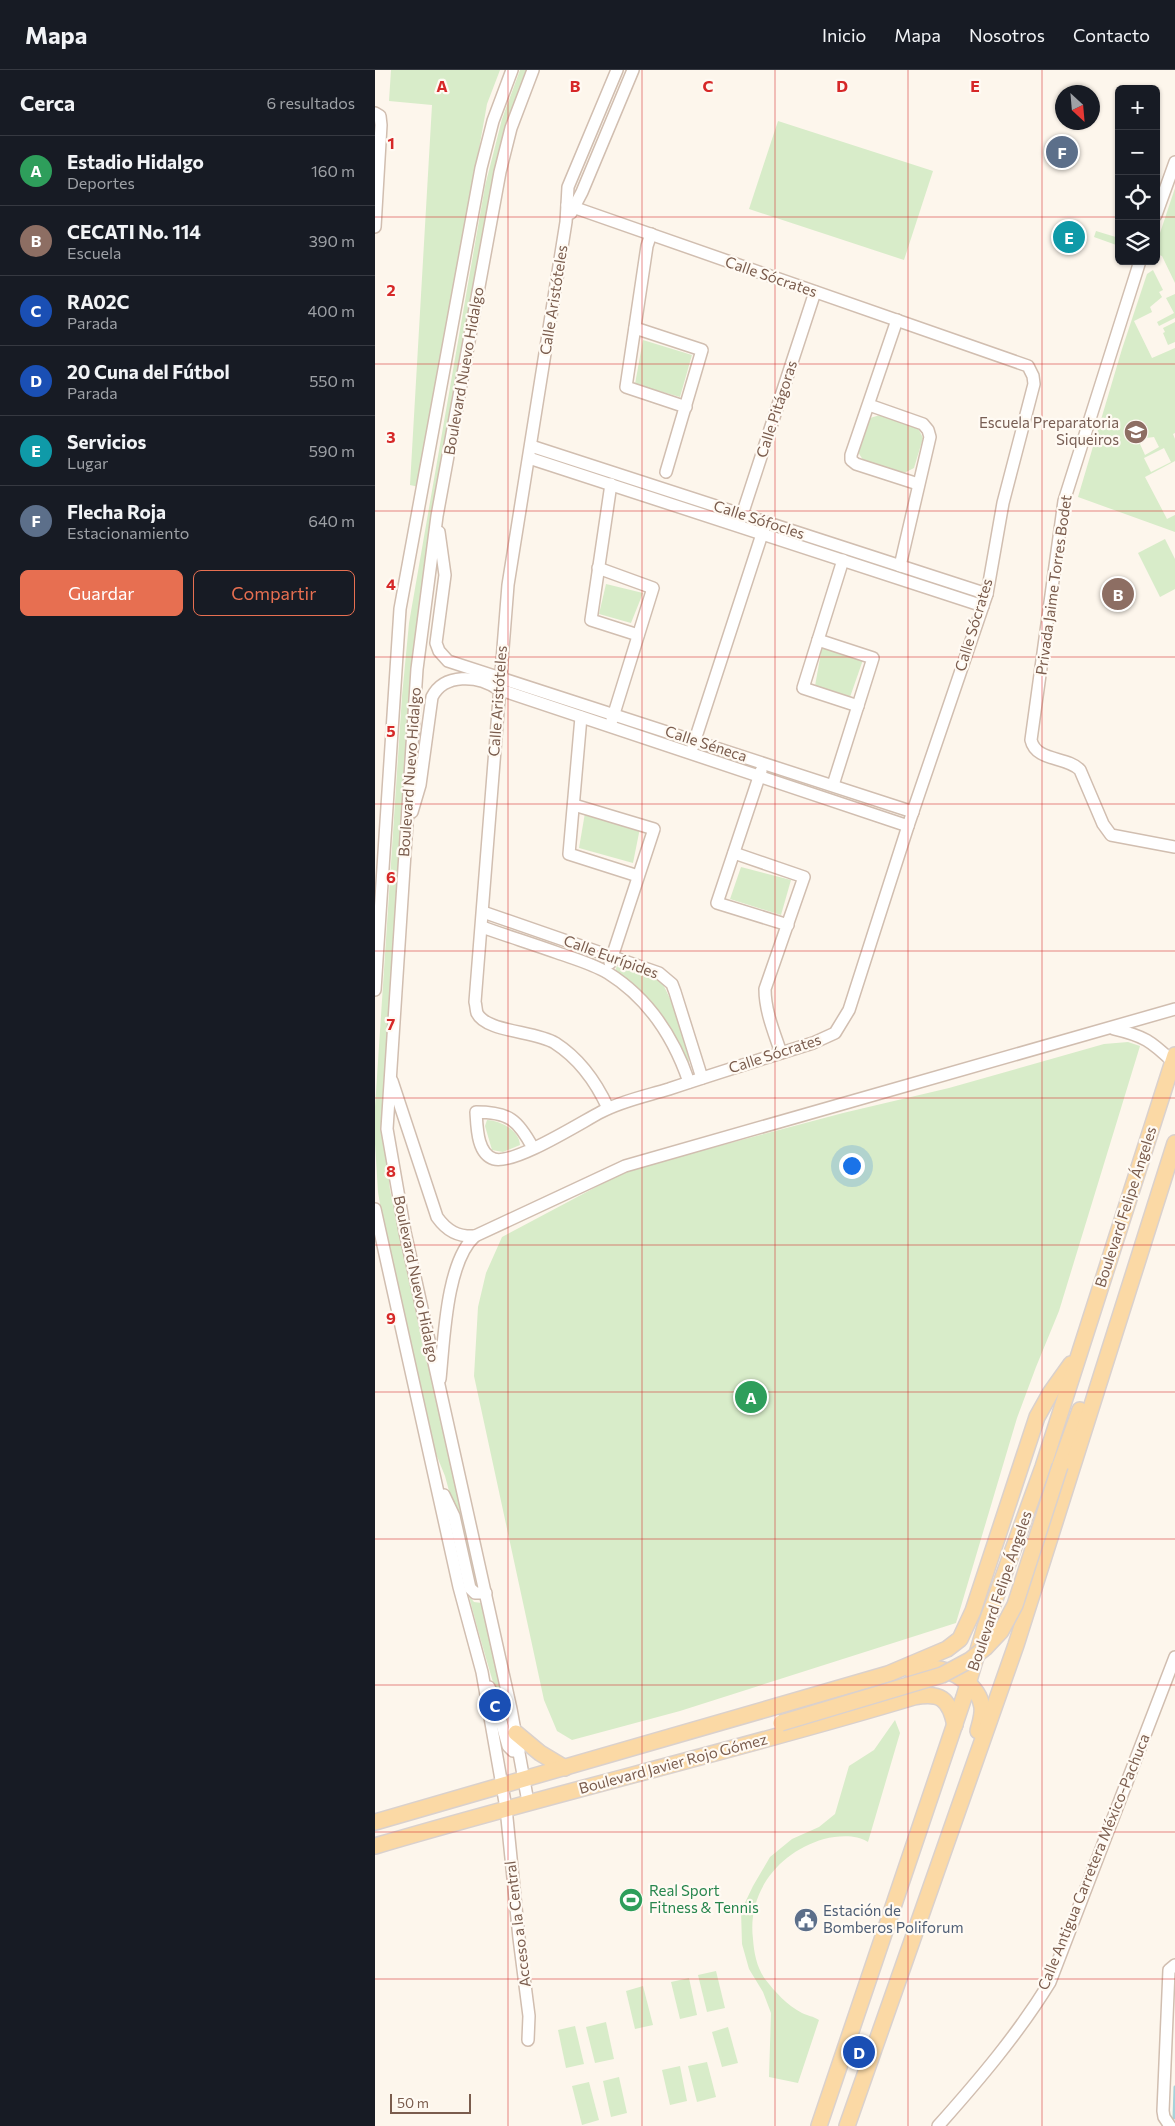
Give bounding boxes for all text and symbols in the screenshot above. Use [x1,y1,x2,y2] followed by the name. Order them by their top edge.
[25,20,87,49] text: Mapa
[822,24,866,46] text: Inicio
[894,24,941,46] text: Mapa
[969,24,1045,46] text: Nosotros
[1073,24,1150,46] text: Contacto
[436,76,448,95] text: A
[570,76,581,95] text: B
[703,76,714,95] text: C
[836,76,848,95] text: D
[970,76,980,95] text: E
[1055,85,1100,130] north arrow
[1115,85,1160,265] map controls
[1115,85,1160,130] button: +
[20,90,75,115] text: Cerca
[267,93,355,112] text: 6 resultados
[1115,130,1160,175] button: −
[387,133,395,152] text: 1
[1046,133,1078,171] pin: F
[67,150,204,173] text: Estadio Hidalgo
[30,161,42,180] text: A
[311,161,355,180] text: 160 m
[67,173,135,192] text: Deportes
[1115,175,1160,220] button: locate
[1053,218,1085,256] pin: E
[67,220,201,243] text: CECATI No. 114
[1115,220,1160,265] button: layers
[31,231,41,250] text: B
[309,231,355,250] text: 390 m
[67,243,121,262] text: Escuela
[535,243,571,356] street label: Calle Aristóteles
[723,252,820,300] street label: Calle Sócrates
[386,280,396,299] text: 2
[439,285,487,456] street label: Boulevard Nuevo Hidalgo
[67,290,130,313] text: RA02C
[31,301,41,320] text: C
[307,301,355,320] text: 400 m
[67,313,118,332] text: Parada
[752,358,800,460] street label: Calle Pitágoras
[67,360,230,383] text: 20 Cuna del Fútbol
[30,371,42,390] text: D
[309,371,355,390] text: 550 m
[67,383,118,402] text: Parada
[979,413,1119,448] place label: Escuela Preparatoria Siqueiros
[1123,419,1149,445] school or university icon: Escuela Preparatoria Siqueiros
[386,427,396,446] text: 3
[67,430,146,453] text: Servicios
[31,441,41,460] text: E
[309,441,355,460] text: 590 m
[67,453,108,472] text: Lugar
[1031,494,1075,676] street label: Privada Jaime Torres Bodet
[712,496,807,542] street label: Calle Sófocles
[67,500,166,523] text: Flecha Roja
[31,511,41,530] text: F
[308,511,355,530] text: 640 m
[67,523,189,542] text: Estacionamiento
[20,570,183,616] button: Guardar
[193,570,355,616] button: Compartir
[386,574,396,593] text: 4
[1102,575,1134,613] pin: B
[950,576,996,673] street label: Calle Sócrates
[484,645,510,757] street label: Calle Aristóteles
[394,686,424,857] street label: Boulevard Nuevo Hidalgo
[386,721,396,740] text: 5
[663,721,750,765] street label: Calle Séneca
[386,867,396,886] text: 6
[561,931,661,982] street label: Calle Eurípides
[387,1014,396,1033] text: 7
[726,1030,823,1076] street label: Calle Sócrates
[1090,1123,1160,1289] street label: Boulevard Felipe Ángeles
[839,1153,865,1179] your location
[386,1161,396,1180] text: 8
[390,1194,443,1364] street label: Boulevard Nuevo Hidalgo
[386,1308,396,1327] text: 9
[735,1378,767,1416] pin: A
[962,1508,1035,1673] street label: Boulevard Felipe Ángeles
[479,1686,511,1724] pin: C
[577,1729,769,1797] street label: Boulevard Javier Rojo Gómez
[1033,1731,1153,1992] street label: Calle Antigua Carretera México-Pachuca
[500,1860,534,1988] street label: Acceso a la Central
[649,1881,759,1916] place label: Real Sport Fitness & Tennis
[618,1887,644,1913] sports icon: Real Sport Fitness & Tennis
[823,1901,964,1936] place label: Estación de Bomberos Poliforum
[793,1907,819,1933] public building icon: Estación de Bomberos Poliforum
[843,2033,875,2071] pin: D
[390,2091,471,2114] scale bar
[397,2094,429,2111] text: 50 m

